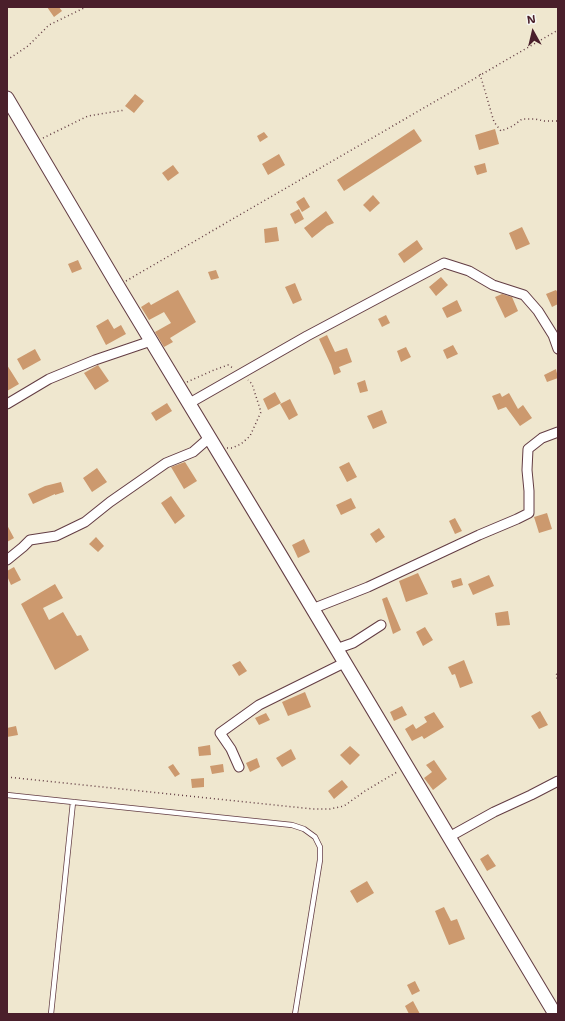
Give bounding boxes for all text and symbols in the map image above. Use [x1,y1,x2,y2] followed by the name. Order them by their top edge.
[513,12,553,52] north arrow
[526,12,537,28] text: N

